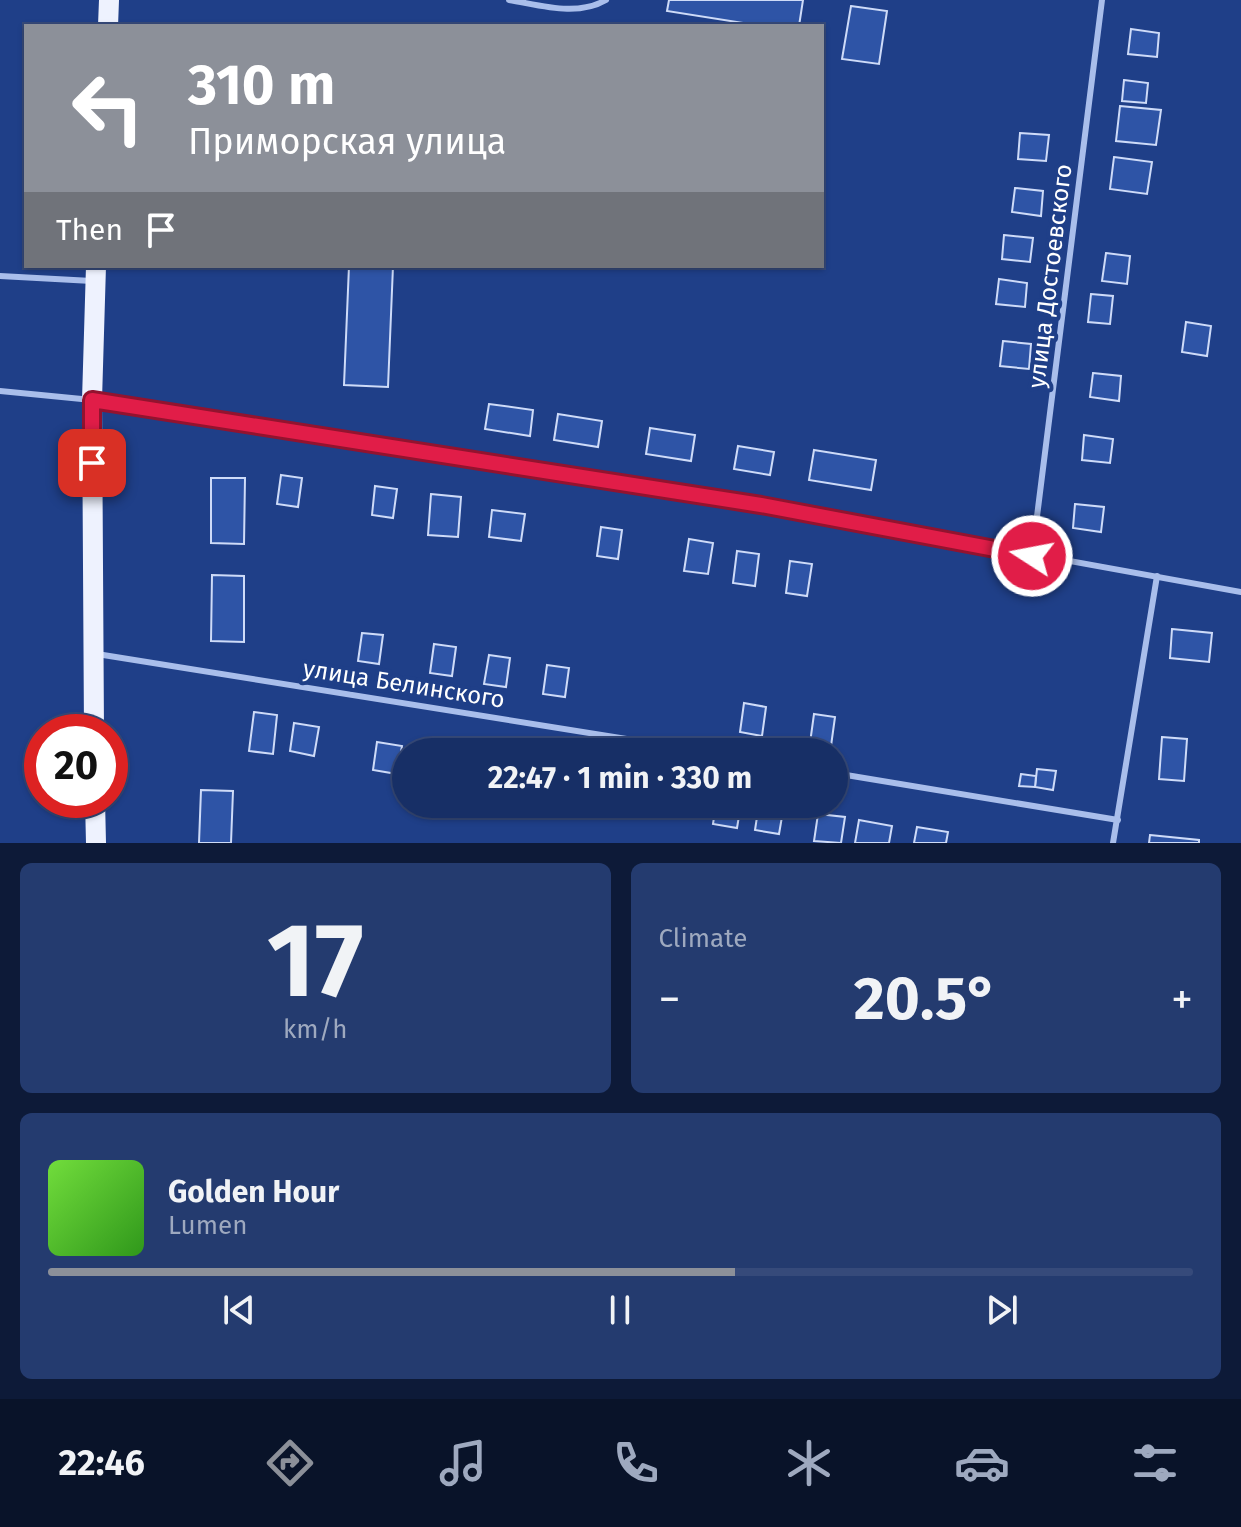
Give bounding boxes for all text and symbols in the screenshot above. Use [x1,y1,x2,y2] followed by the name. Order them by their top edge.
[188,52,335,119] text: 310 m
[56,56,160,160] icon: left
[188,120,506,164] text: Приморская улица
[1022,162,1078,390] street label: улица Достоевского
[139,208,183,252] icon: arrive
[56,212,123,248] text: Then
[58,429,126,497] pin
[70,441,114,485] icon: arrive
[990,514,1074,598] position arrow
[301,654,507,714] street label: улица Белинского
[24,714,128,818] speed limit sign: 20
[488,760,752,796] text: 22:47 · 1 min · 330 m
[267,899,364,1024] text: 17
[659,923,747,954] text: Climate
[854,963,998,1035] text: 20.5°
[659,973,681,1026] text: −
[1171,973,1193,1026] text: +
[283,1014,347,1045] text: km/h
[168,1174,339,1210] text: Golden Hour
[168,1210,247,1241] text: Lumen
[217,1288,261,1332] icon: previous
[598,1288,642,1332] icon: pause
[980,1288,1024,1332] icon: next
[262,1435,318,1491] icon: directions
[435,1435,491,1491] icon: music
[608,1435,664,1491] icon: phone
[781,1435,837,1491] icon: climate
[954,1435,1010,1491] icon: car
[1127,1435,1183,1491] icon: filters
[58,1441,145,1485] text: 22:46

